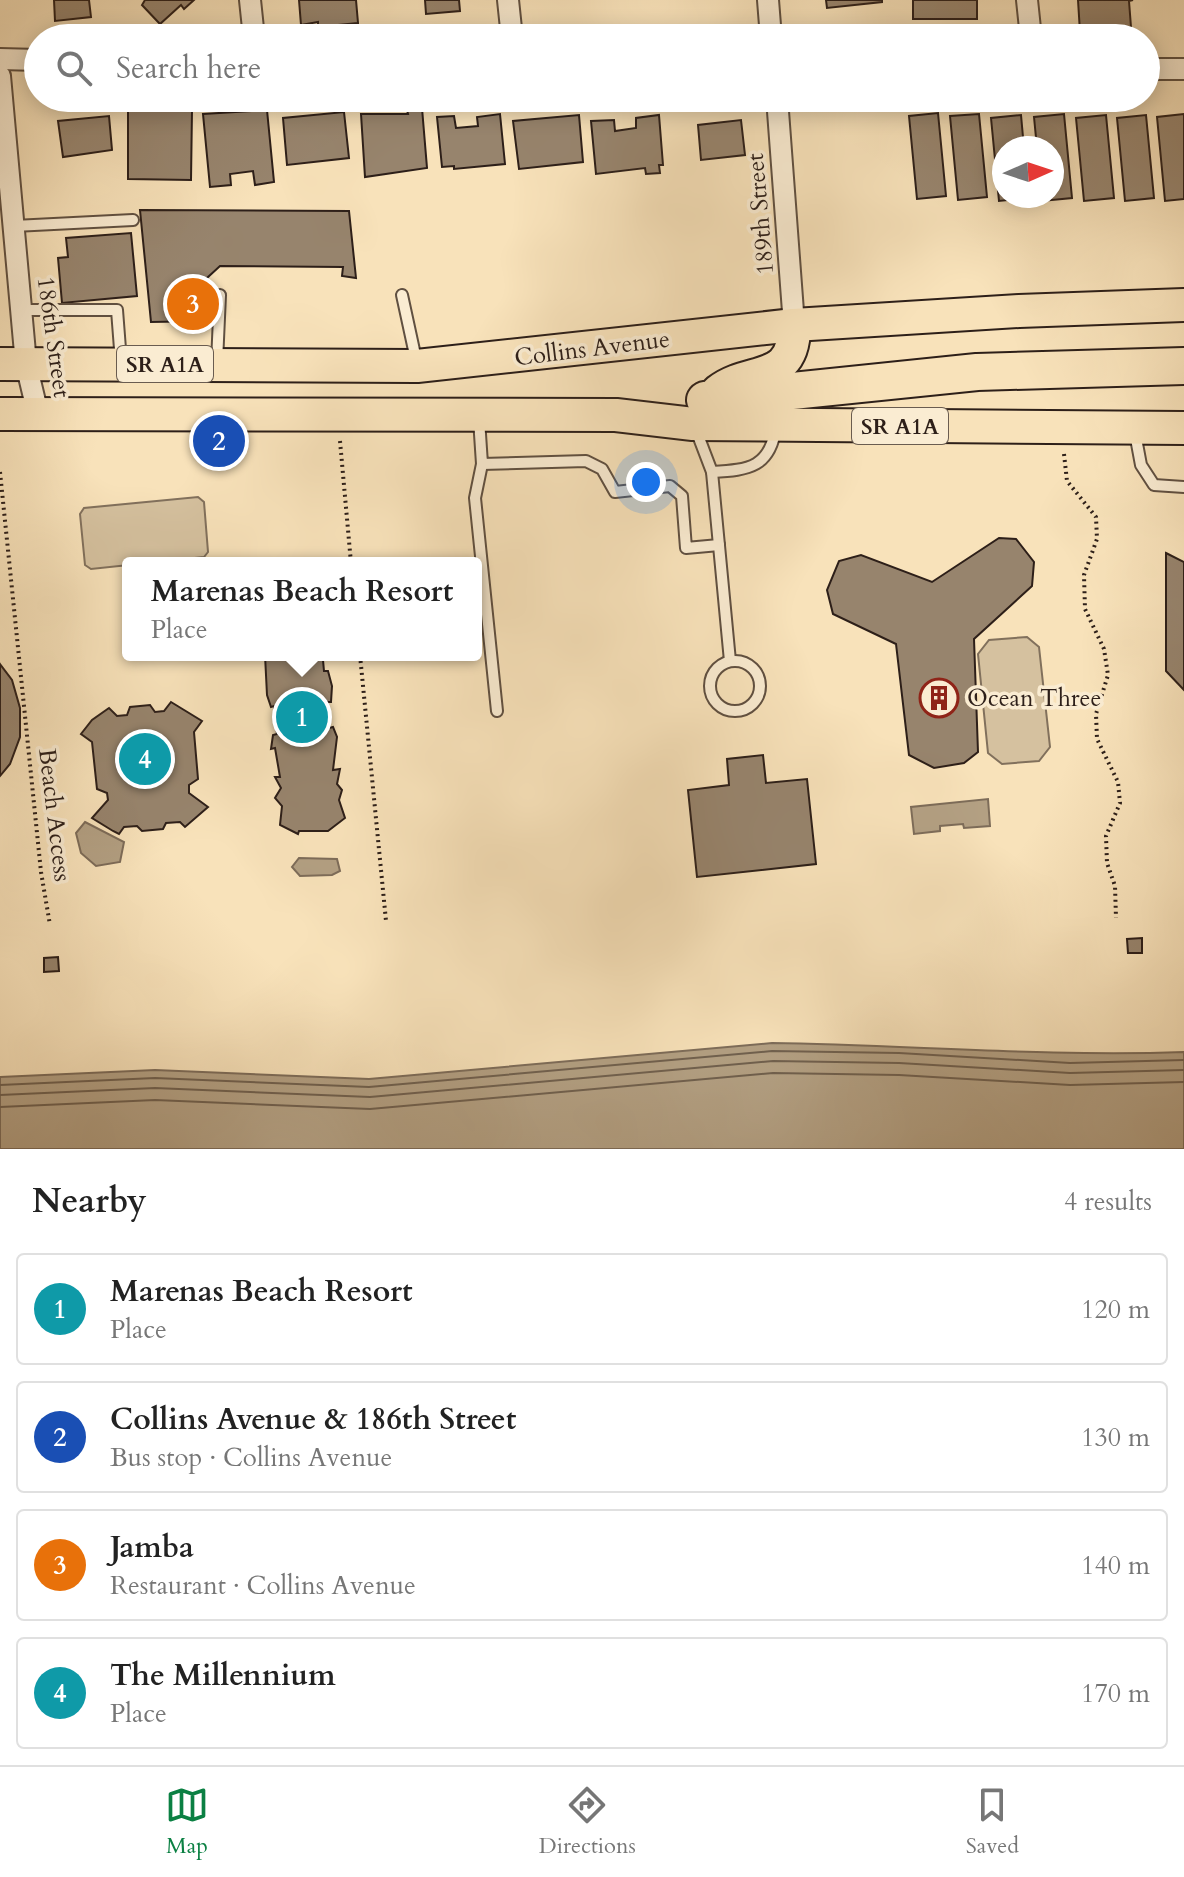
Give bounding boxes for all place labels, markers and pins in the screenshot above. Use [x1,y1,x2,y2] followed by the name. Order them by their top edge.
[167,274,219,334] pin: 3
[193,411,245,471] pin: 2
[918,677,960,719] building icon: Ocean Three
[967,682,1101,715] place label: Ocean Three
[276,687,328,747] pin: 1
[119,729,171,789] pin: 4

